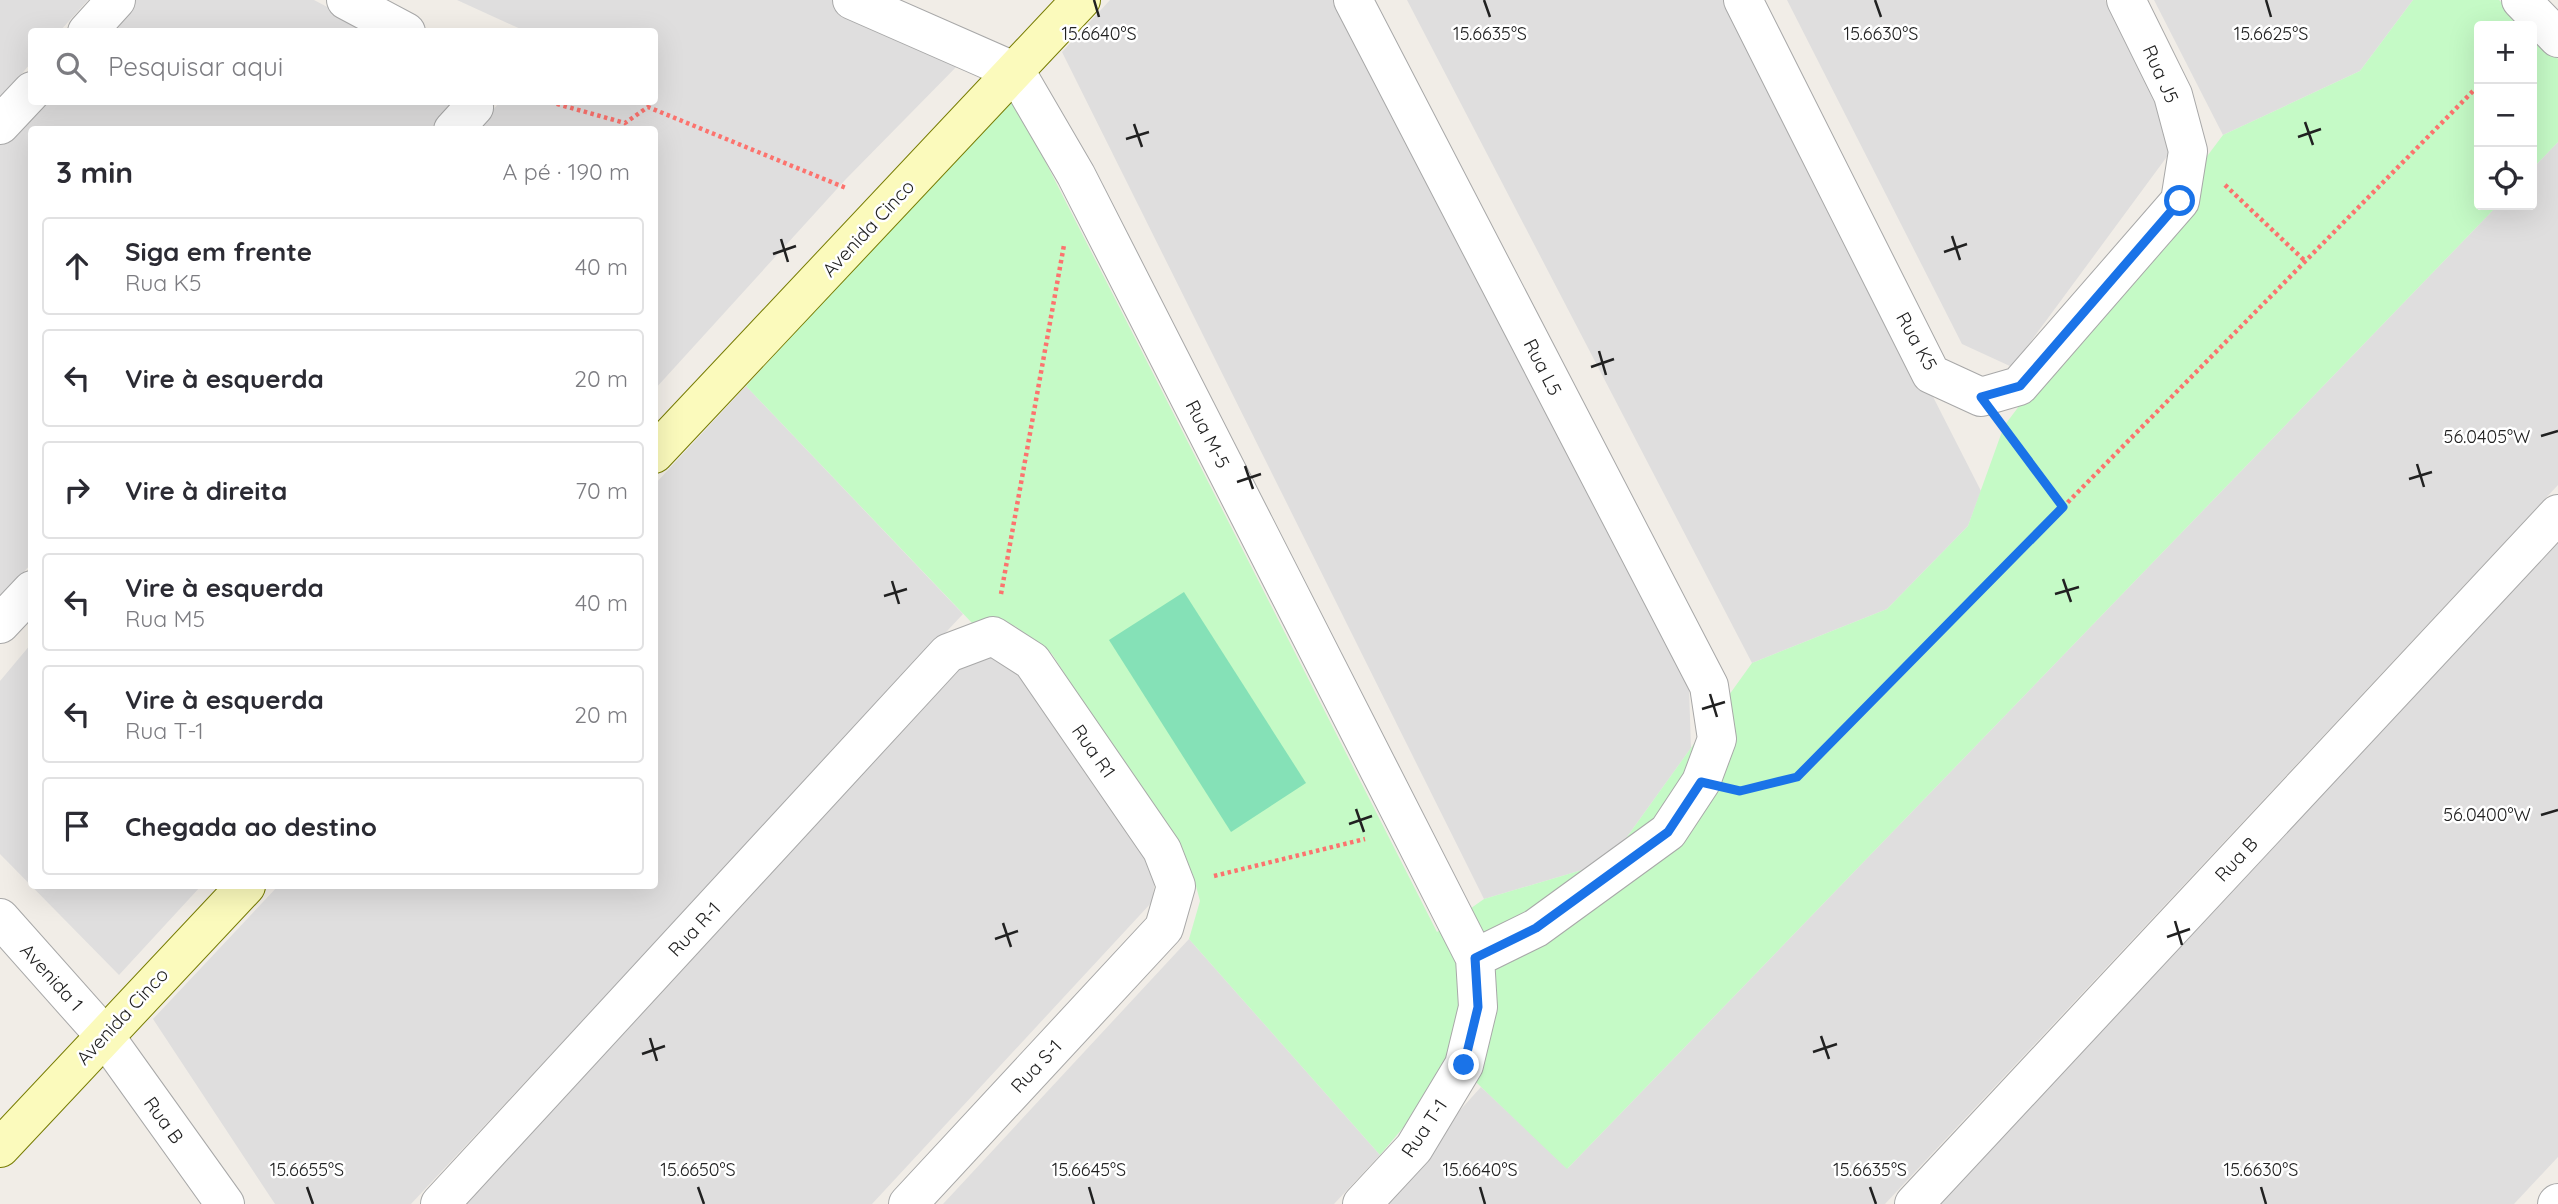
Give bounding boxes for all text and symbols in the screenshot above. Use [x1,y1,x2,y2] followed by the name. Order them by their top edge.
[2474,21,2537,210] map controls
[2474,21,2537,84] button: +
[1061,22,1137,45] text: 15.6640°S
[1453,22,1527,45] text: 15.6635°S
[1844,22,1918,45] text: 15.6630°S
[2234,22,2308,45] text: 15.6625°S
[28,28,658,105] search box
[2138,41,2184,107] street label: Rua J5
[52,48,90,86] icon: search
[108,50,283,83] text: Pesquisar aqui
[2474,84,2537,147] button: −
[2474,147,2537,210] button: locate
[56,153,133,191] text: 3 min
[503,157,630,186] text: A pé · 190 m
[817,174,919,282] street label: Avenida Cinco
[2164,185,2195,216] route start
[125,235,312,268] text: Siga em frente
[58,247,96,285] icon: ahead
[575,252,628,281] text: 40 m
[125,268,202,297] text: Rua K5
[1891,308,1943,374] street label: Rua K5
[1519,335,1567,399] street label: Rua L5
[58,359,96,397] icon: left
[125,362,324,395] text: Vire à esquerda
[574,364,628,393] text: 20 m
[1181,396,1235,472] street label: Rua M-5
[2444,425,2530,448] text: 56.0405°W
[58,471,96,509] icon: right
[125,474,287,507] text: Vire à direita
[575,476,628,505] text: 70 m
[125,571,324,604] text: Vire à esquerda
[58,583,96,621] icon: left
[575,588,628,617] text: 40 m
[125,604,205,633] text: Rua M5
[125,683,324,716] text: Vire à esquerda
[58,695,96,733] icon: left
[574,700,628,729] text: 20 m
[125,716,204,745] text: Rua T-1
[1067,720,1121,782] street label: Rua R1
[2443,803,2531,826] text: 56.0400°W
[58,807,96,845] icon: arrive
[125,810,377,843] text: Chegada ao destino
[2209,832,2263,886] street label: Rua B
[663,897,725,961] street label: Rua R-1
[15,938,89,1016] street label: Avenida 1
[71,962,173,1070] street label: Avenida Cinco
[1005,1034,1067,1098] street label: Rua S-1
[1448,1049,1479,1080] route end
[139,1092,189,1148] street label: Rua B
[1396,1094,1452,1162] street label: Rua T-1
[270,1158,344,1181] text: 15.6655°S
[660,1158,736,1181] text: 15.6650°S
[1052,1158,1126,1181] text: 15.6645°S
[1442,1158,1518,1181] text: 15.6640°S
[1833,1158,1907,1181] text: 15.6635°S
[2224,1158,2298,1181] text: 15.6630°S

